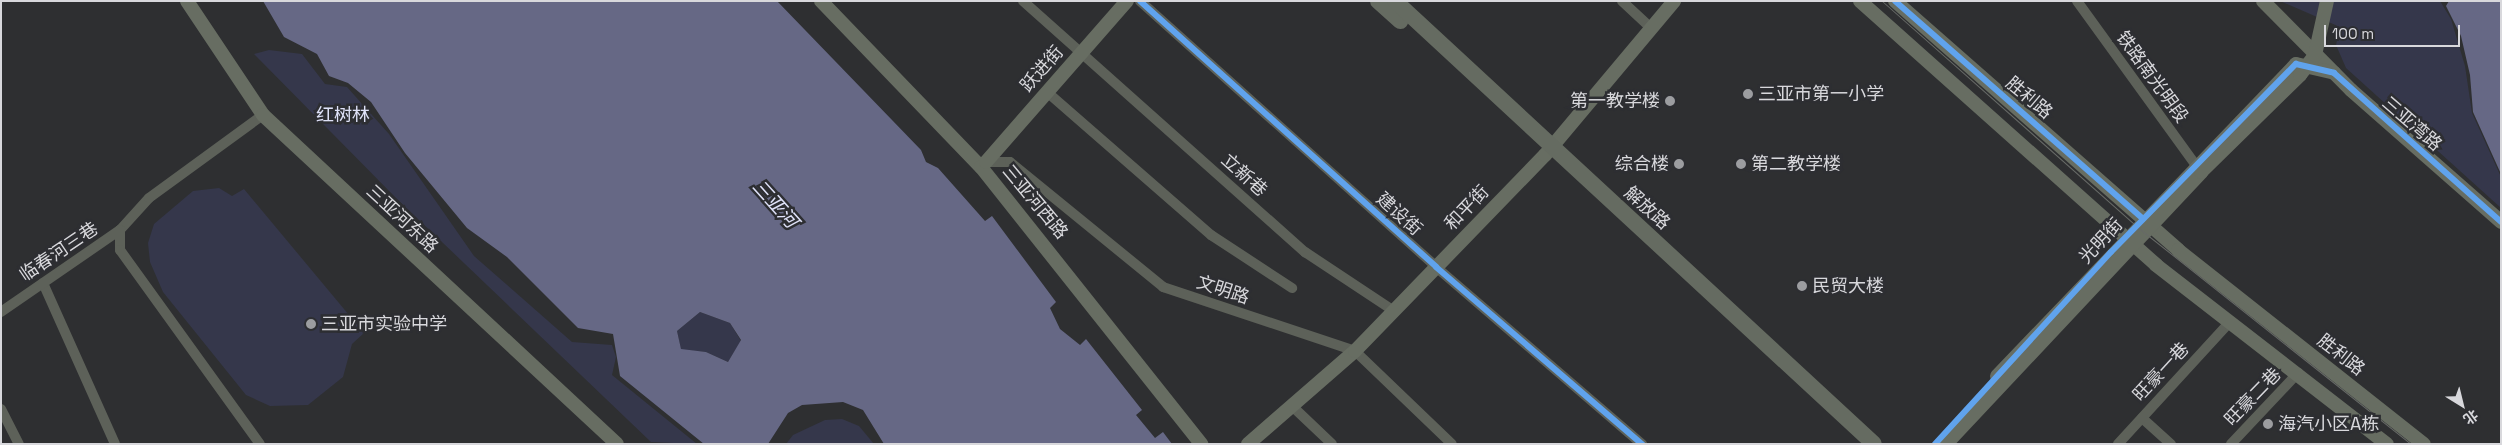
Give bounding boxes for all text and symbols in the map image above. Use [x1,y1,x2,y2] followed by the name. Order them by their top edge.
[2327,15,2463,47] scale bar
[2332,24,2374,43] text: 100 m
[2112,27,2192,127] street label: 铁路南光明段
[1016,42,1068,96] street label: 跃进街
[2001,72,2057,124] street label: 胜利路
[1758,83,1884,105] place label: 三亚市第一小学
[1742,88,1754,100] marker: 三亚市第一小学
[1570,90,1660,112] place label: 第一教学楼
[2378,92,2446,156] street label: 三亚湾路
[1664,95,1676,107] marker: 第一教学楼
[316,104,370,126] park label: 红树林
[1217,149,1271,201] street label: 立新巷
[1615,153,1669,175] place label: 综合楼
[1751,153,1841,175] place label: 第二教学楼
[1673,158,1685,170] marker: 综合楼
[1735,158,1747,170] marker: 第二教学楼
[998,161,1072,243] street label: 三亚河西路
[747,175,803,233] water label: 三亚河
[362,180,442,258] street label: 三亚河东路
[1440,181,1494,235] street label: 和平街
[1620,182,1674,234] street label: 解放路
[1372,188,1426,240] street label: 建设街
[2075,214,2127,268] street label: 光明街
[16,218,102,286] street label: 临春河三巷
[1194,271,1252,309] street label: 文明路
[1812,275,1884,297] place label: 民贸大楼
[1796,280,1808,292] marker: 民贸大楼
[321,313,447,335] place label: 三亚市实验中学
[305,318,317,330] marker: 三亚市实验中学
[2313,330,2369,380] street label: 胜利路
[2129,338,2193,406] street label: 旺豪一巷
[2220,364,2286,430] street label: 旺豪二巷
[2437,380,2487,430] north arrow
[2460,406,2482,429] text: 北
[2278,413,2379,435] place label: 海汽小区A栋
[2262,418,2274,430] marker: 海汽小区A栋

